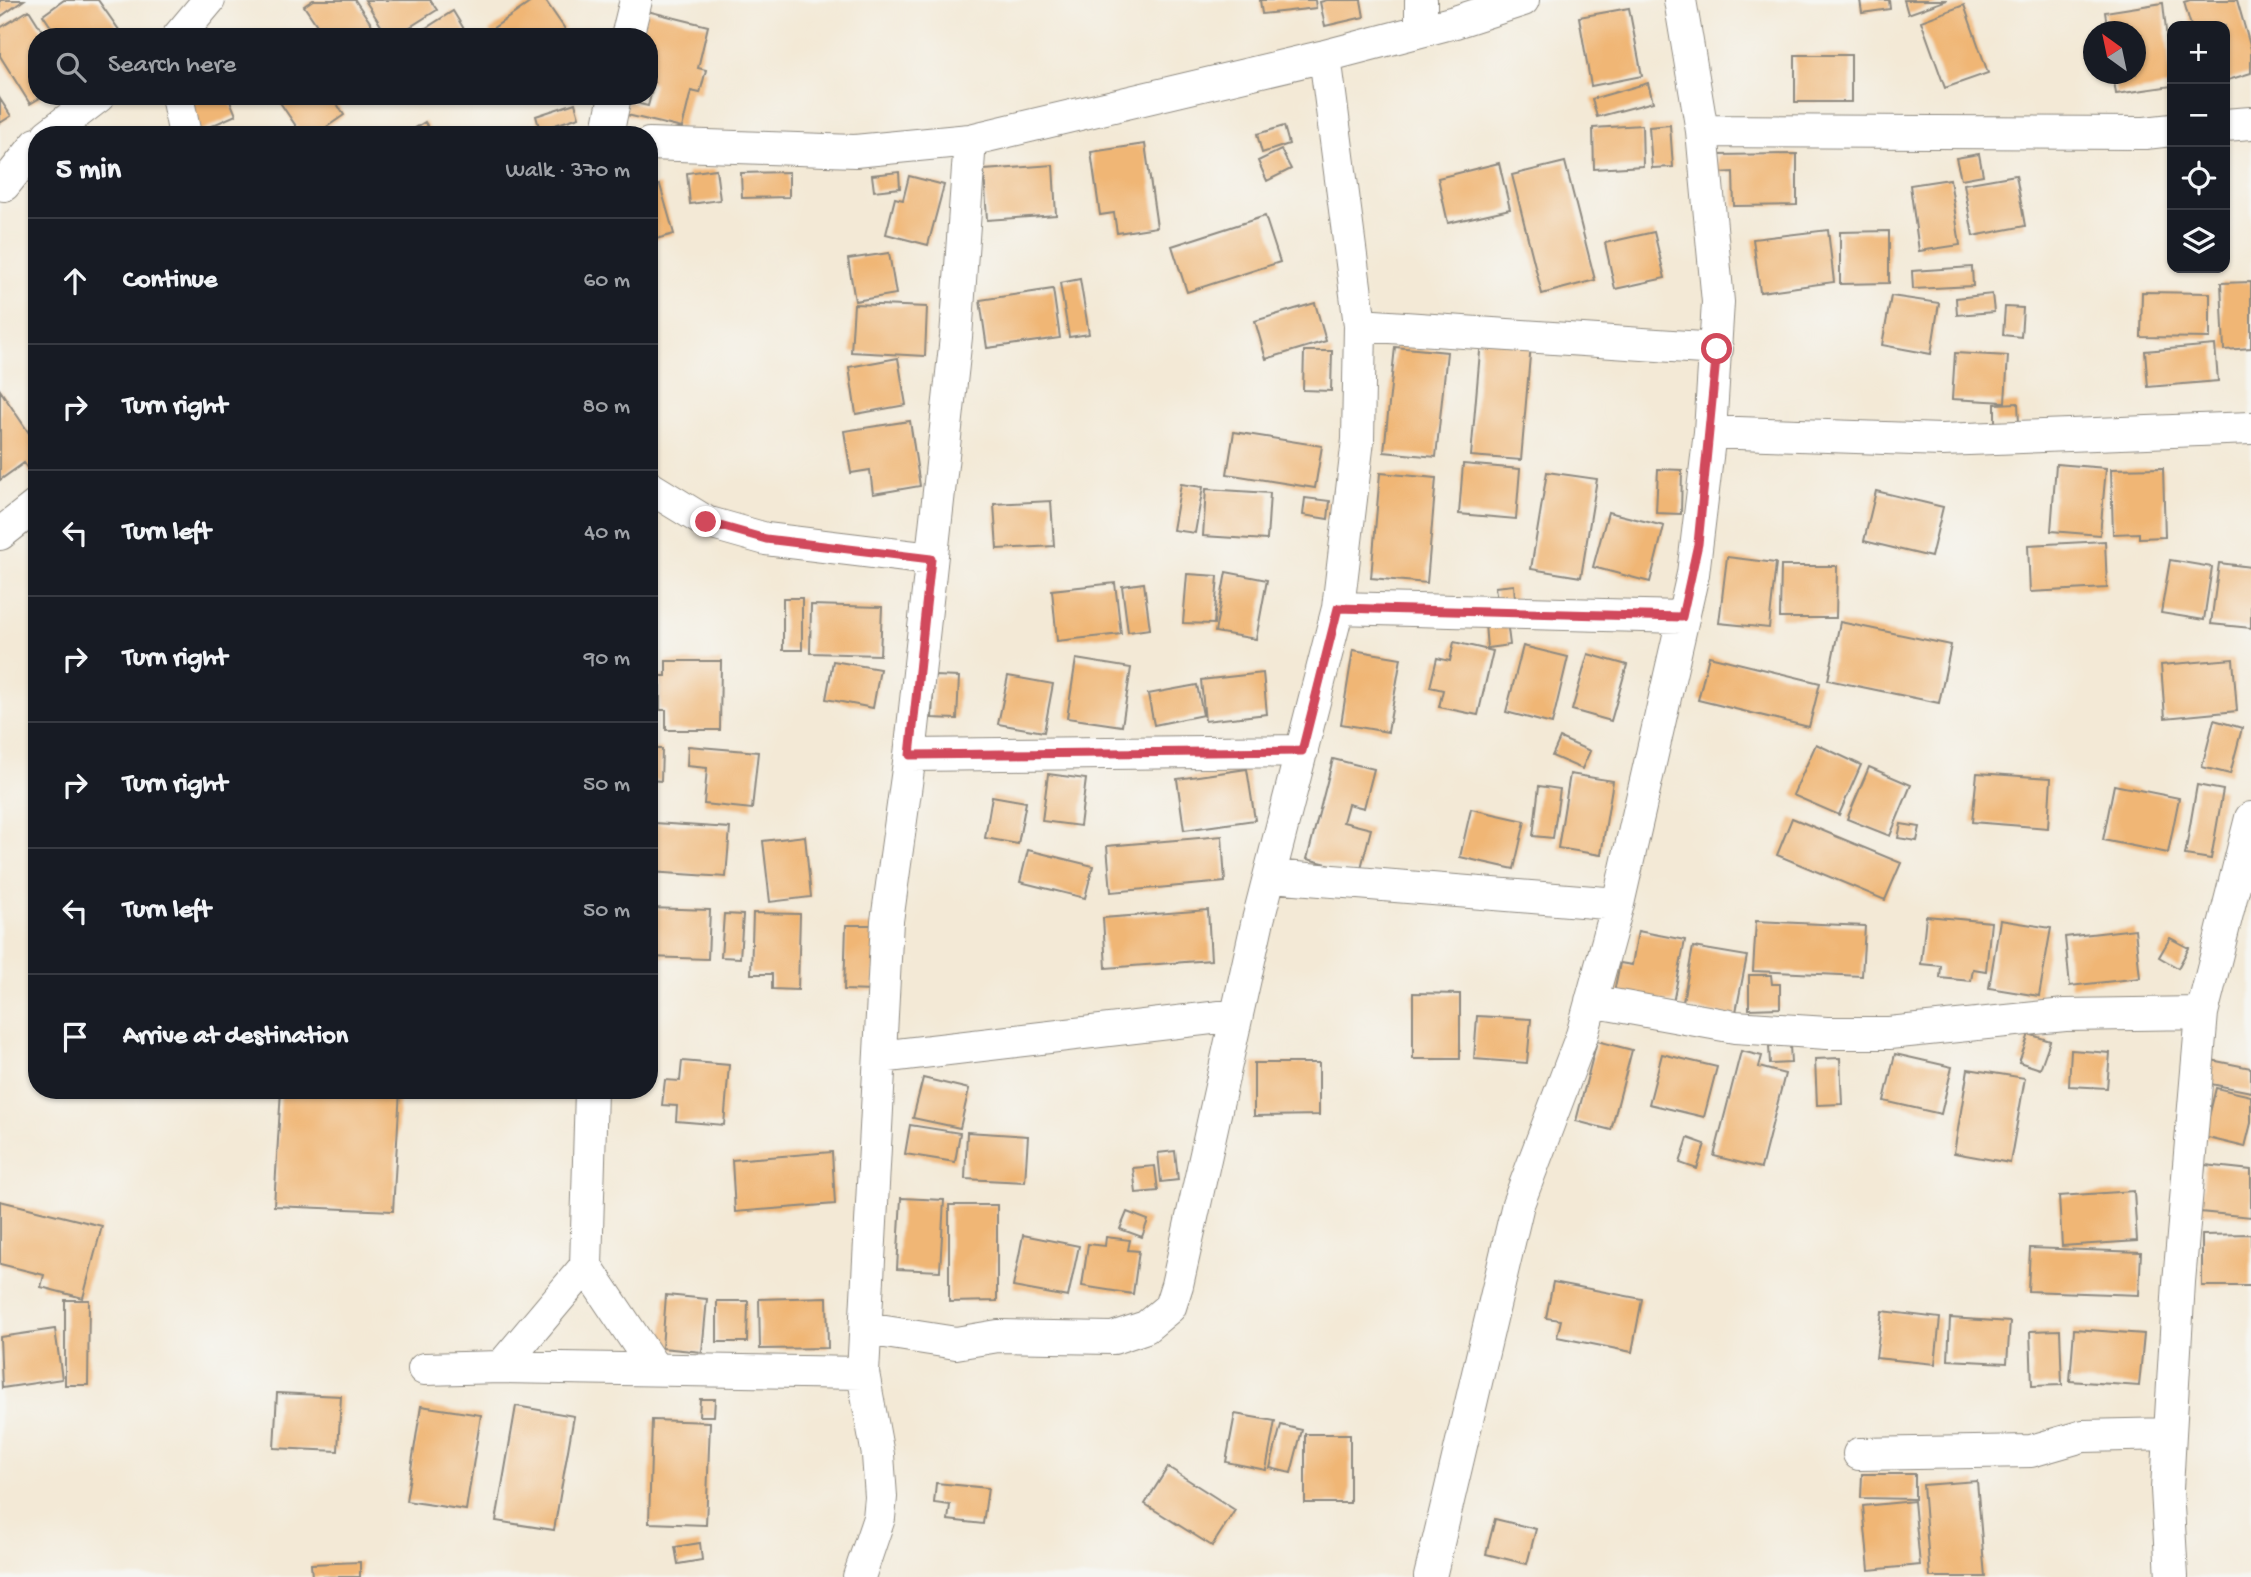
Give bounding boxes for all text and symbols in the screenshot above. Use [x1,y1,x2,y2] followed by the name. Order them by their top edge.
[2083,21,2146,84] north arrow
[2167,21,2230,273] map controls
[2167,21,2230,84] button: +
[28,28,658,105] search box
[52,48,90,86] icon: search
[108,51,236,82] text: Search here
[2167,84,2230,147] button: −
[2167,147,2230,210] button: locate
[56,154,121,189] text: 5 min
[506,158,630,185] text: Walk · 370 m
[2167,210,2230,273] button: layers
[56,262,94,300] icon: ahead
[123,266,217,297] text: Continue
[584,268,630,295] text: 60 m
[1701,333,1732,364] route start
[56,388,94,426] icon: right
[123,392,227,423] text: Turn right
[583,394,630,421] text: 80 m
[690,506,721,537] route end
[56,514,94,552] icon: left
[123,518,211,549] text: Turn left
[584,520,630,547] text: 40 m
[56,640,94,678] icon: right
[123,644,227,675] text: Turn right
[584,646,630,673] text: 90 m
[56,766,94,804] icon: right
[123,770,227,801] text: Turn right
[583,772,630,799] text: 50 m
[56,892,94,930] icon: left
[123,896,211,927] text: Turn left
[583,898,630,925] text: 50 m
[56,1018,94,1056] icon: arrive
[123,1022,348,1053] text: Arrive at destination

